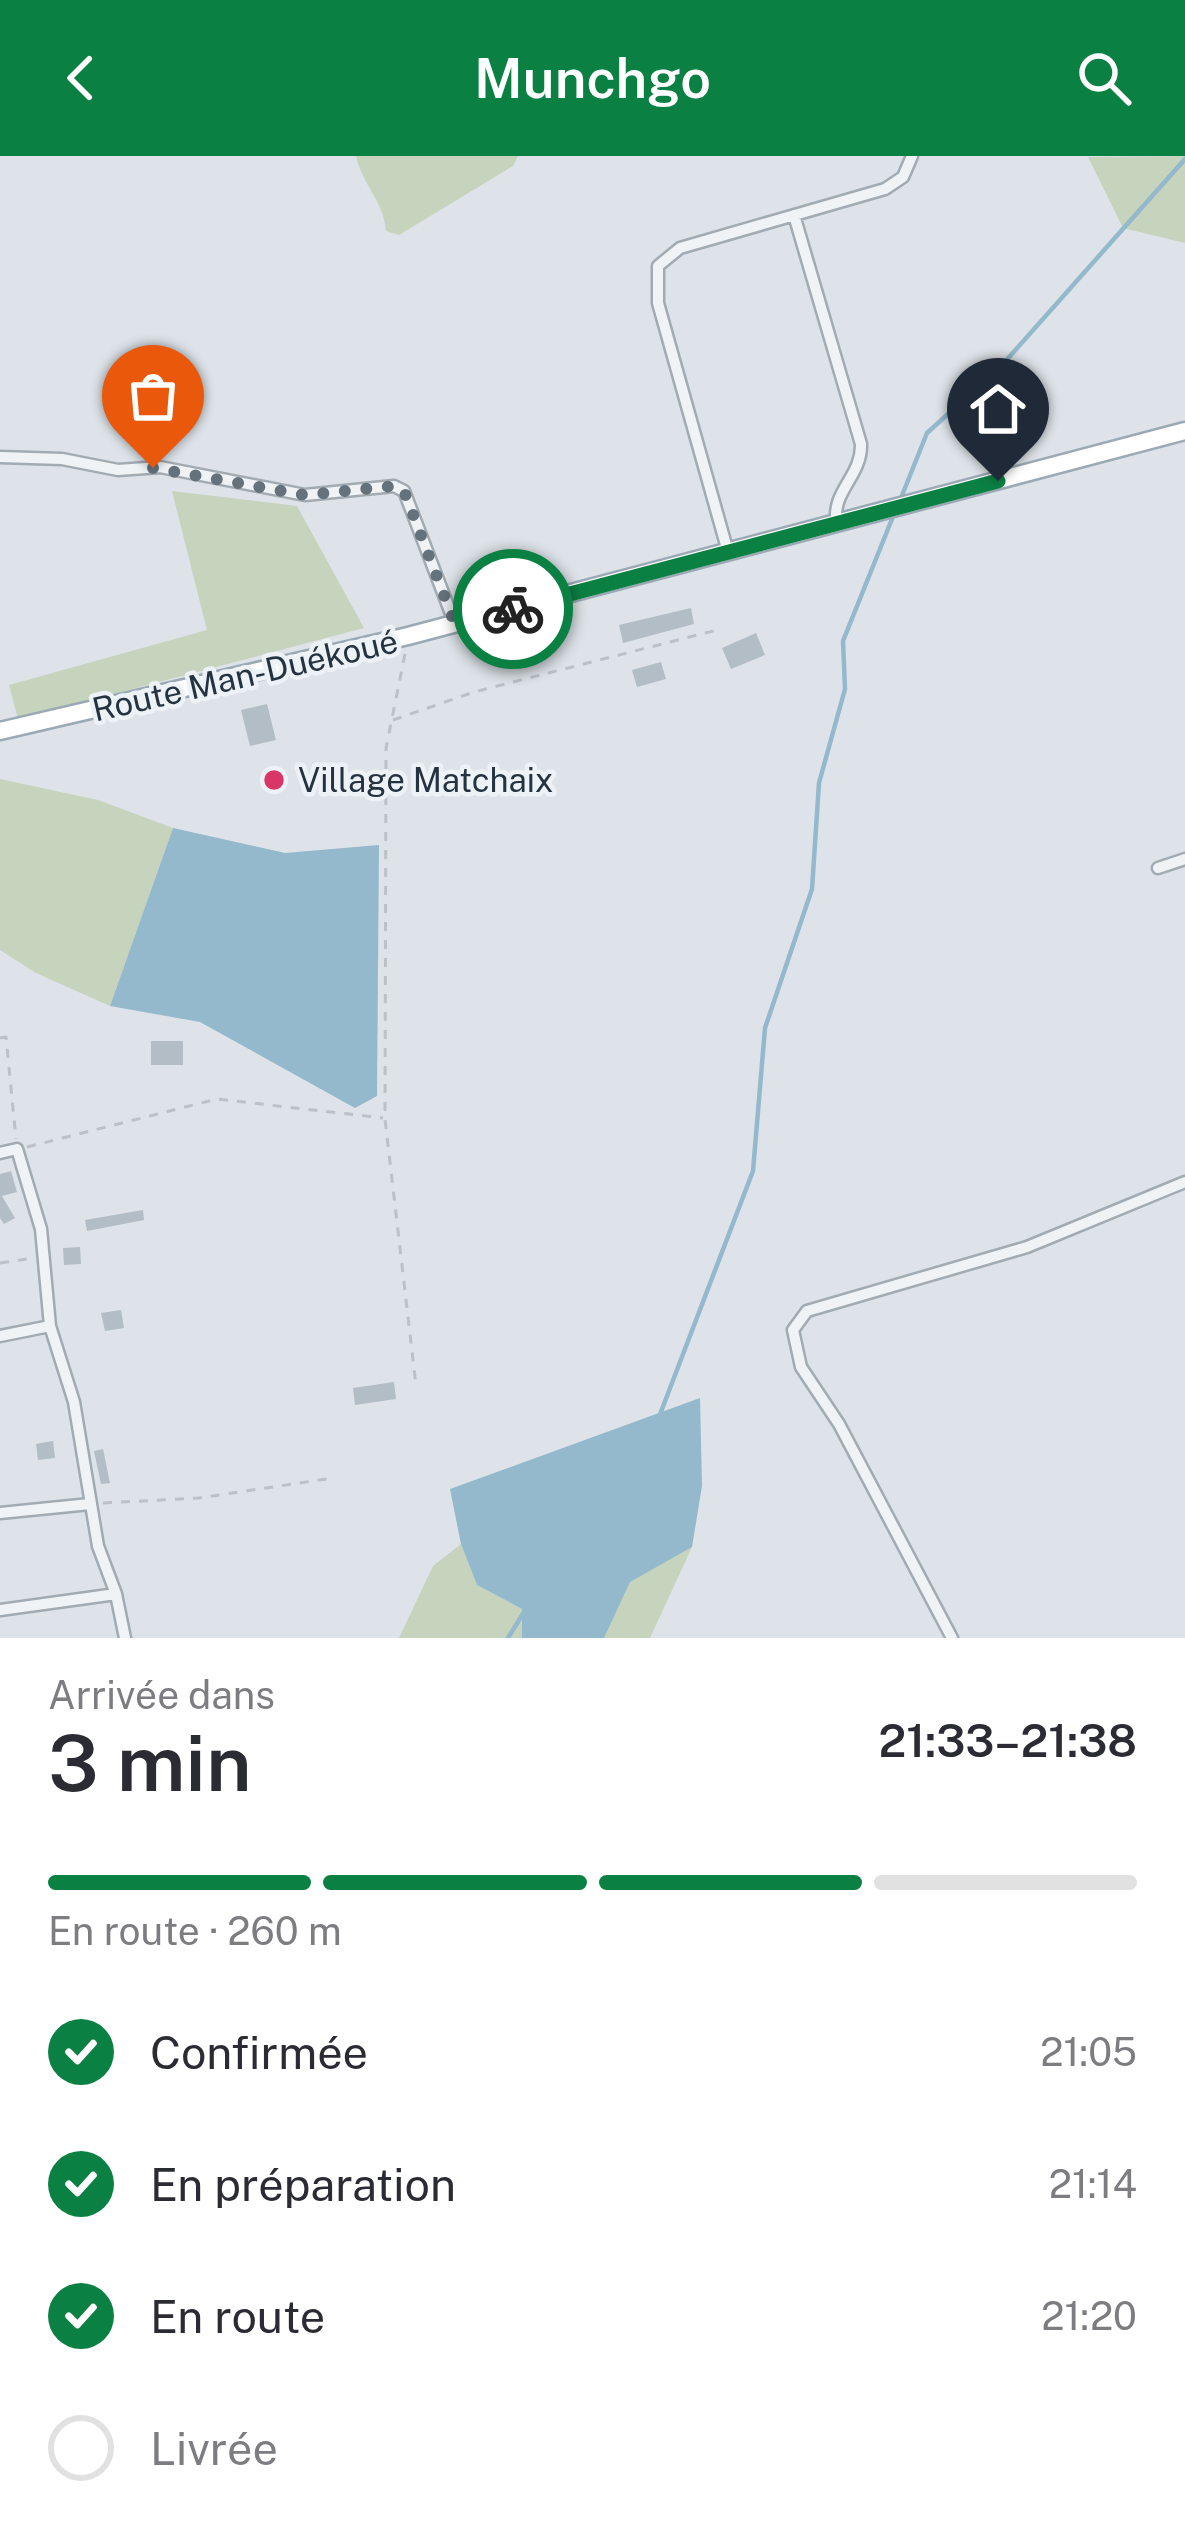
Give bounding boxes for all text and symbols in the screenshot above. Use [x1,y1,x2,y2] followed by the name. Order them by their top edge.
[48,45,114,111] icon: back
[1071,45,1137,111] icon: search
[474,47,711,110] text: Munchgo
[102,345,204,468] pin
[947,358,1049,481] pin
[120,363,186,429] icon: bag
[965,376,1031,442] icon: home
[453,549,573,669] courier
[480,576,546,642] icon: bike
[89,621,401,729] street label: Route Man-Duékoué
[298,761,553,799] place label: Village Matchaix
[261,767,287,793] marker: Village Matchaix
[48,1672,275,1718] text: Arrivée dans
[878,1714,1137,1767] text: 21:33–21:38
[48,1717,252,1809] text: 3 min
[48,1908,342,1954] text: En route · 260 m
[48,2019,114,2085] icon: check
[150,2026,368,2079] text: Confirmée
[1040,2029,1137,2075] text: 21:05
[48,2151,114,2217] icon: check
[150,2158,456,2211] text: En préparation
[1049,2161,1137,2207] text: 21:14
[48,2283,114,2349] icon: check
[150,2290,325,2343] text: En route
[1041,2293,1137,2339] text: 21:20
[150,2422,278,2475] text: Livrée

